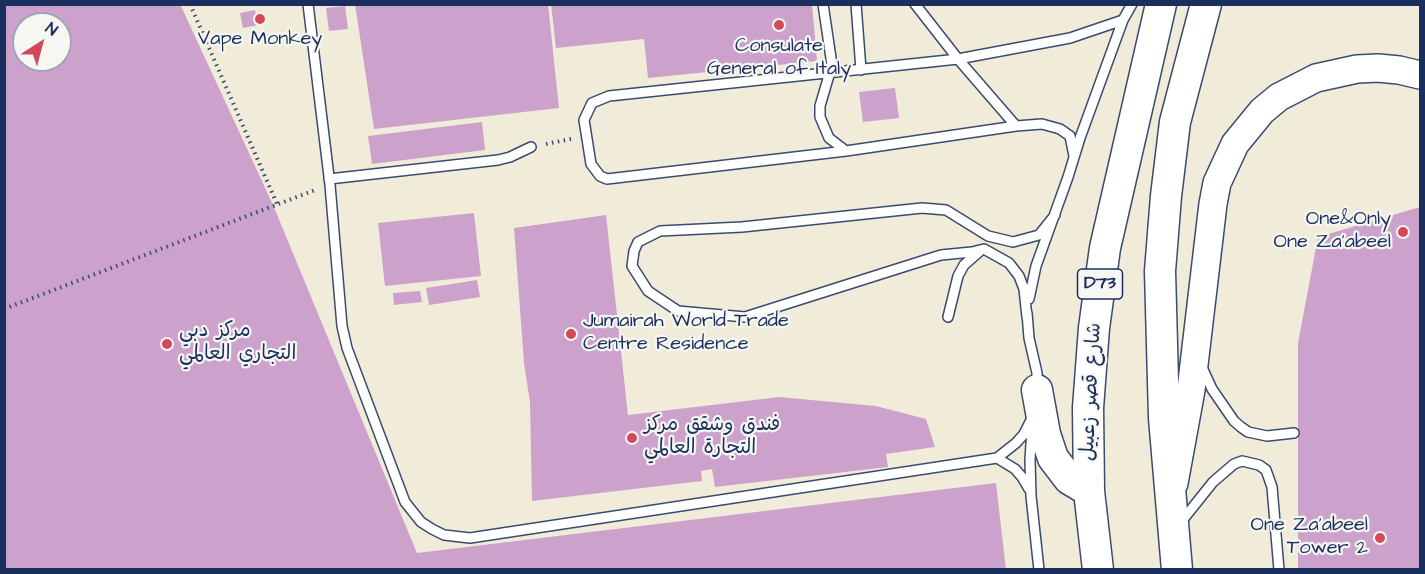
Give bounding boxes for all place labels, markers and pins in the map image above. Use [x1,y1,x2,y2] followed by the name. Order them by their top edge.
[253,12,267,26] marker: Vape Monkey
[772,18,786,32] marker: Consulate General of Italy
[198,28,322,52] place label: Vape Monkey
[707,35,851,82] place label: Consulate General of Italy
[1273,208,1391,255] place label: One&Only One Za'abeel
[1396,225,1410,239] marker: One&Only One Za'abeel
[583,310,789,357] place label: Jumairah World Trade Centre Residence
[179,320,296,367] place label: مركز دبي التجاري العالمي
[564,327,578,341] marker: Jumairah World Trade Centre Residence
[160,337,174,351] marker: مركز دبي التجاري العالمي
[644,414,780,461] place label: فندق وشقق مركز التجارة العالمي
[625,431,639,445] marker: فندق وشقق مركز التجارة العالمي
[1250,514,1368,561] place label: One Za'abeel Tower 2
[1373,531,1387,545] marker: One Za'abeel Tower 2

